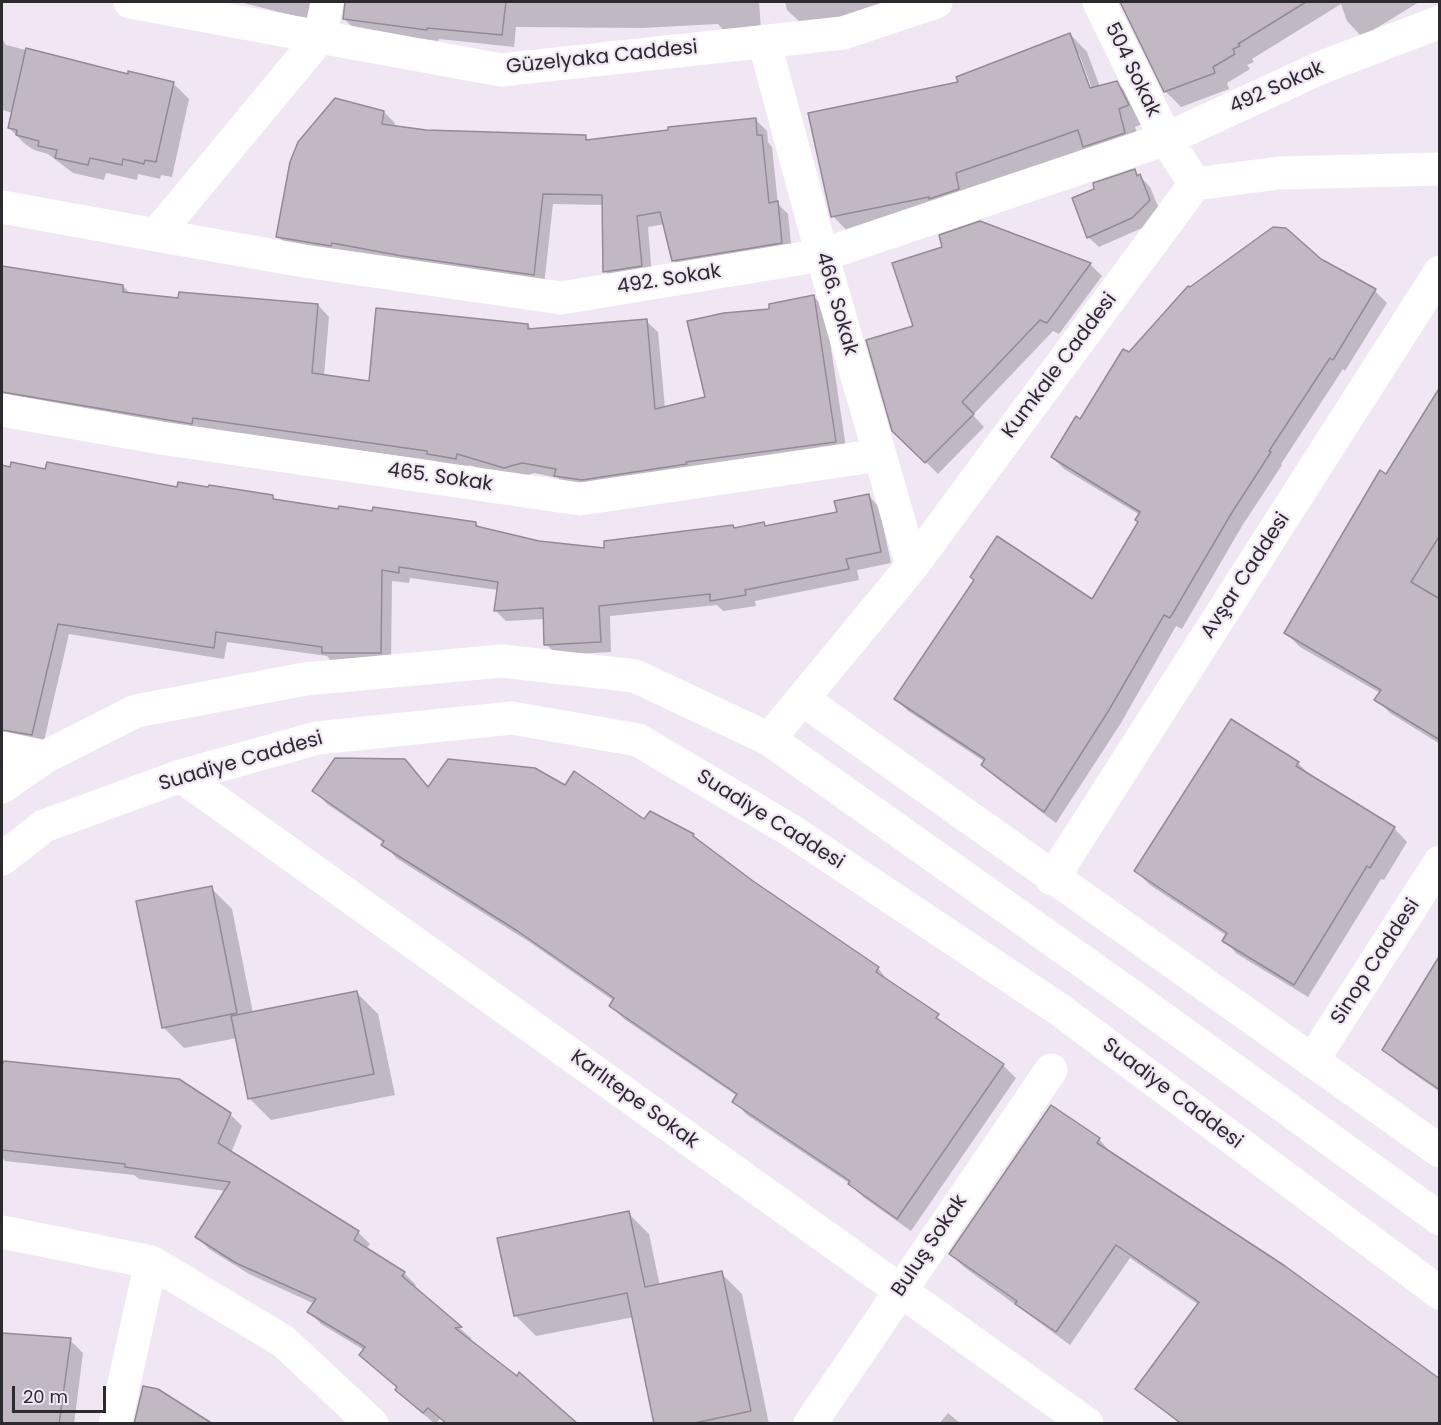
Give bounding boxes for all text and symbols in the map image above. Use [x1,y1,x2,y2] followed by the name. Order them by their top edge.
[1099,19,1165,121] street label: 504 Sokak
[505,36,699,80] street label: Güzelyaka Caddesi
[1226,57,1328,119] street label: 492 Sokak
[810,250,862,358] street label: 466. Sokak
[615,260,723,300] street label: 492. Sokak
[998,289,1122,443] street label: Kumkale Caddesi
[386,459,494,497] street label: 465. Sokak
[1196,509,1296,643] street label: Avşar Caddesi
[156,727,326,797] street label: Suadiye Caddesi
[692,765,848,875] street label: Suadiye Caddesi
[1326,895,1426,1029] street label: Sinop Caddesi
[1097,1033,1247,1155] street label: Suadiye Caddesi
[565,1046,703,1154] street label: Karlıtepe Sokak
[887,1191,973,1301] street label: Buluş Sokak
[15,1374,110,1412] scale bar
[23,1384,68,1409] text: 20 m

